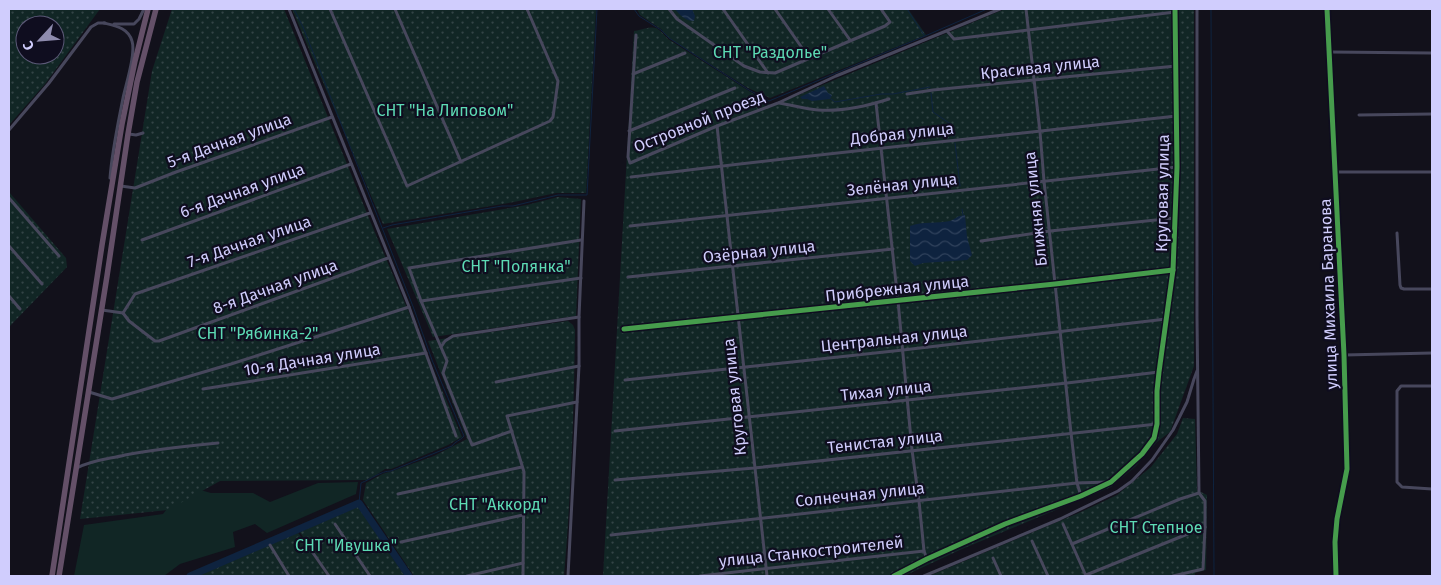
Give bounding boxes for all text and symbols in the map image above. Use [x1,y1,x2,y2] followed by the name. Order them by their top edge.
[15,15,65,65] north arrow
[19,38,38,53] text: С
[713,43,827,62] park label: СНТ "Раздолье"
[979,52,1101,83] street label: Красивая улица
[631,86,768,156] street label: Островной проезд
[377,101,513,120] park label: СНТ "На Липовом"
[165,109,294,172] street label: 5-я Дачная улица
[848,119,955,148] street label: Добрая улица
[1152,134,1173,252] street label: Круговая улица
[1020,151,1051,267] street label: Ближняя улица
[177,159,307,222] street label: 6-я Дачная улица
[846,169,958,200] street label: Зелёная улица
[1316,198,1341,390] street label: улица Михаила Баранова
[185,211,313,272] street label: 7-я Дачная улица
[702,236,816,267] street label: Озёрная улица
[210,255,340,318] street label: 8-я Дачная улица
[461,257,571,276] park label: СНТ "Полянка"
[824,271,970,306] street label: Прибрежная улица
[820,321,968,356] street label: Центральная улица
[198,324,318,343] park label: СНТ "Рябинка-2"
[719,337,750,456] street label: Круговая улица
[242,339,382,380] street label: 10-я Дачная улица
[840,376,932,405] street label: Тихая улица
[826,426,944,457] street label: Тенистая улица
[794,478,926,511] street label: Солнечная улица
[449,495,547,514] park label: СНТ "Аккорд"
[1109,518,1203,537] park label: СНТ Степное
[718,532,904,571] street label: улица Станкостроителей
[295,536,397,555] park label: СНТ "Ивушка"

